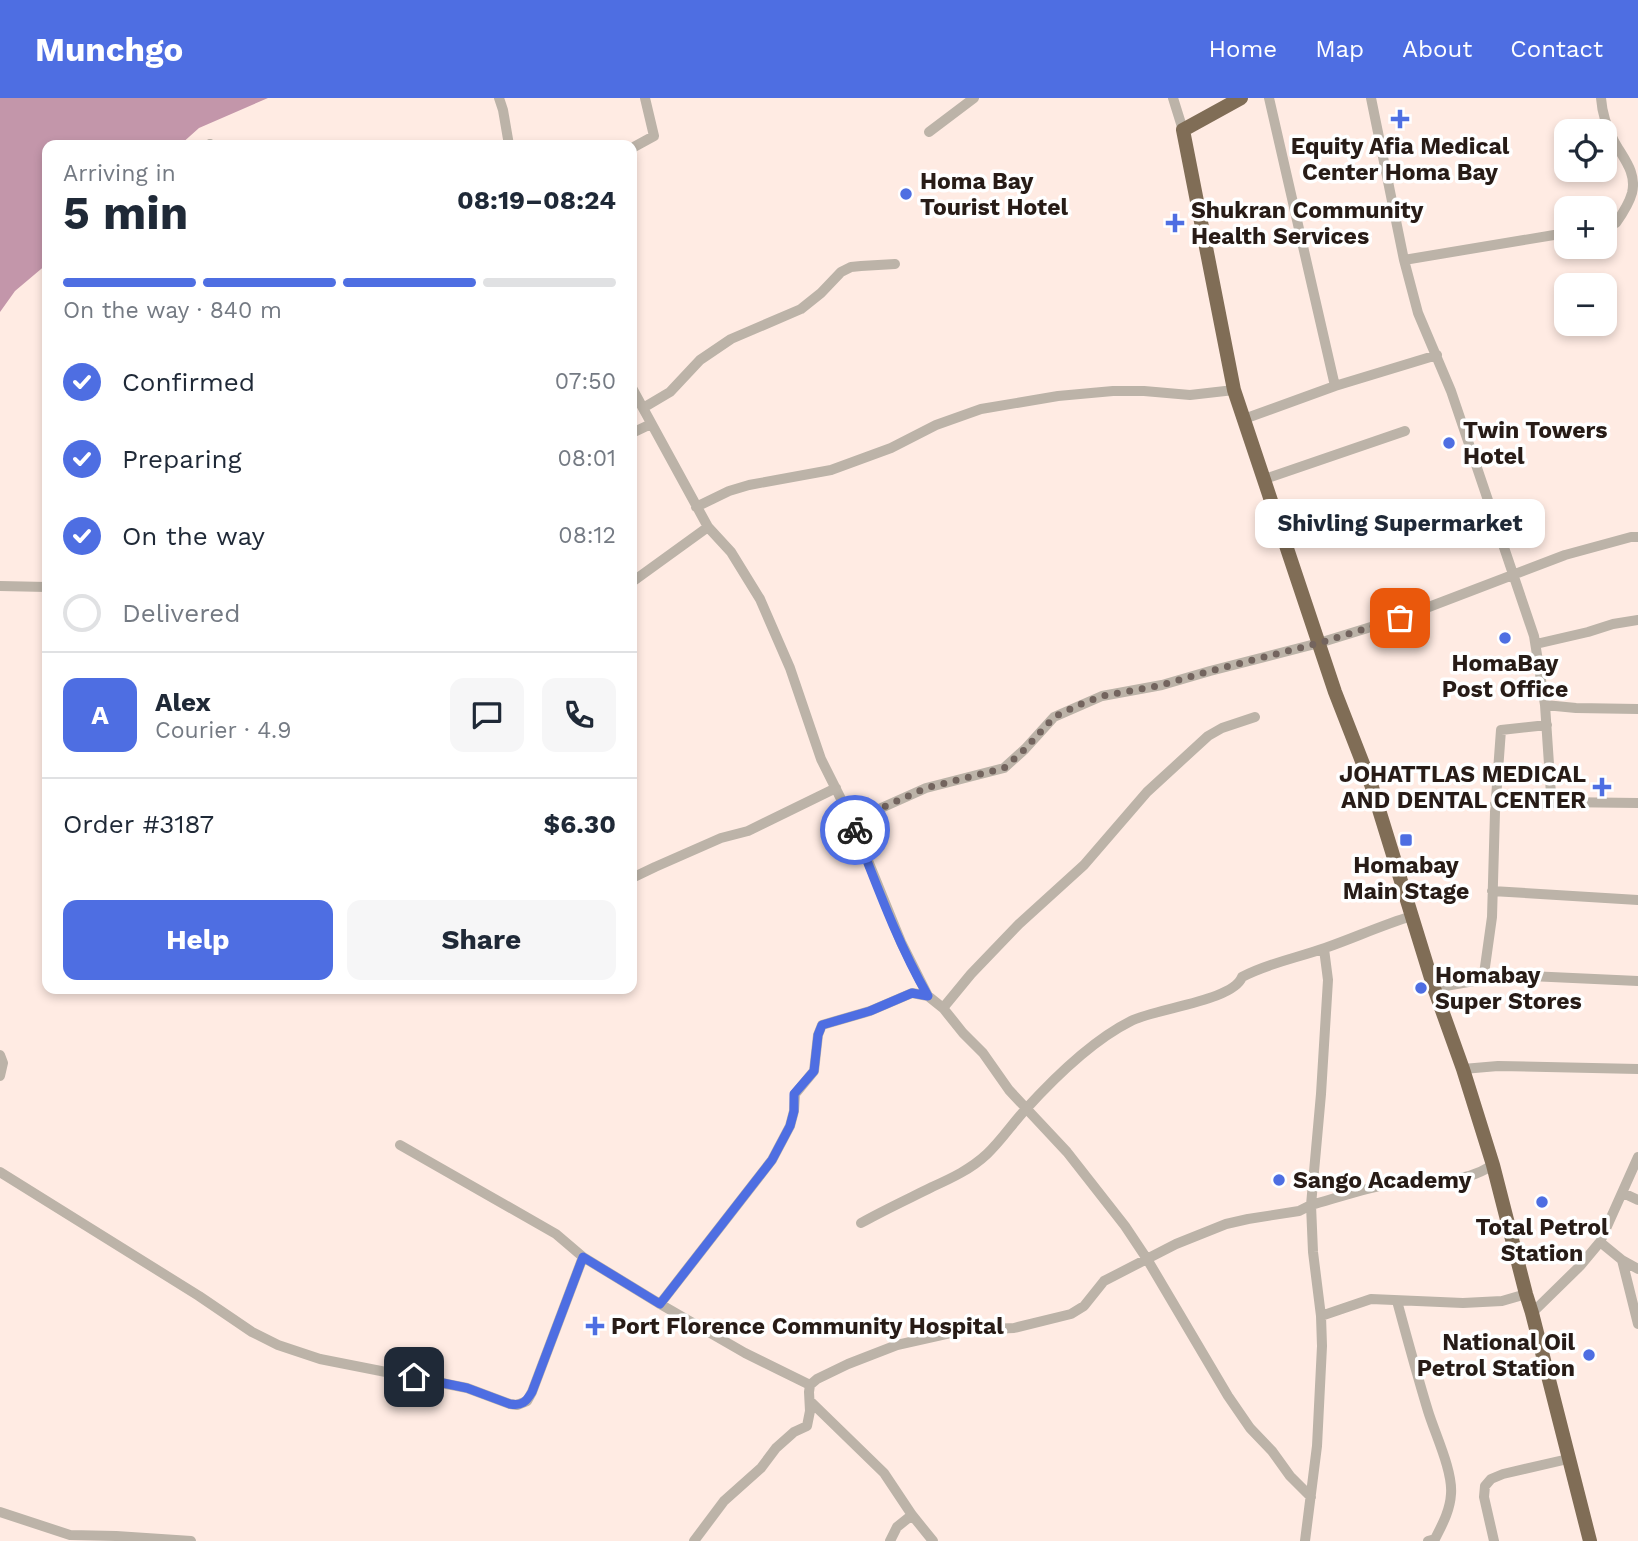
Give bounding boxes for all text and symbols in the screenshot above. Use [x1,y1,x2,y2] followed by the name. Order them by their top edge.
[35,30,183,69] text: Munchgo
[1209,35,1277,63] text: Home
[1315,35,1364,63] text: Map
[1402,35,1472,63] text: About
[1510,35,1603,63] text: Contact
[1390,109,1410,129] marker: Equity Afia Medical Center Homa Bay
[1554,119,1617,336] map controls
[1554,119,1617,182] button: locate
[1291,133,1510,186] place label: Equity Afia Medical Center Homa Bay
[63,160,176,187] text: Arriving in
[920,168,1068,221] place label: Homa Bay Tourist Hotel
[457,185,616,215] text: 08:19–08:24
[63,186,188,240] text: 5 min
[898,186,914,202] marker: Homa Bay Tourist Hotel
[1554,196,1617,259] button: +
[1191,197,1424,250] place label: Shukran Community Health Services
[1165,213,1185,233] marker: Shukran Community Health Services
[1554,273,1617,336] button: −
[63,297,282,324] text: On the way · 840 m
[63,363,101,401] icon: check
[122,367,255,397] text: Confirmed
[555,368,616,395] text: 07:50
[1463,417,1607,470] place label: Twin Towers Hotel
[1441,435,1457,451] marker: Twin Towers Hotel
[63,440,101,478] icon: check
[122,444,242,474] text: Preparing
[557,445,616,472] text: 08:01
[1255,499,1545,548] callout: Shivling Supermarket
[1277,510,1523,537] text: Shivling Supermarket
[63,517,101,555] icon: check
[122,521,265,551] text: On the way
[558,522,616,549] text: 08:12
[1370,588,1430,648] pin
[122,598,241,628] text: Delivered
[1381,599,1419,637] icon: bag
[1497,630,1513,646] marker: HomaBay Post Office
[1442,650,1568,703] place label: HomaBay Post Office
[450,678,524,752] button: chat
[542,678,616,752] button: phone
[155,687,211,717] text: Alex
[91,700,109,730] text: A
[155,717,291,744] text: Courier · 4.9
[1339,761,1586,814] place label: JOHATTLAS MEDICAL AND DENTAL CENTER
[1592,777,1612,797] marker: JOHATTLAS MEDICAL AND DENTAL CENTER
[820,795,890,865] courier
[63,809,214,839] text: Order #3187
[544,809,616,839] text: $6.30
[836,811,874,849] icon: bike
[1398,832,1414,848] marker: Homabay Main Stage
[1343,852,1469,905] place label: Homabay Main Stage
[63,900,333,980] button: Help
[347,900,616,980] button: Share
[1435,962,1582,1015] place label: Homabay Super Stores
[1413,980,1429,996] marker: Homabay Super Stores
[1293,1167,1471,1194] place label: Sango Academy
[1271,1172,1287,1188] marker: Sango Academy
[1534,1194,1550,1210] marker: Total Petrol Station
[1475,1214,1609,1267] place label: Total Petrol Station
[611,1313,1004,1340] place label: Port Florence Community Hospital
[585,1316,605,1336] marker: Port Florence Community Hospital
[1417,1329,1575,1382] place label: National Oil Petrol Station
[384,1347,444,1407] pin
[1581,1347,1597,1363] marker: National Oil Petrol Station
[395,1358,433,1396] icon: home

